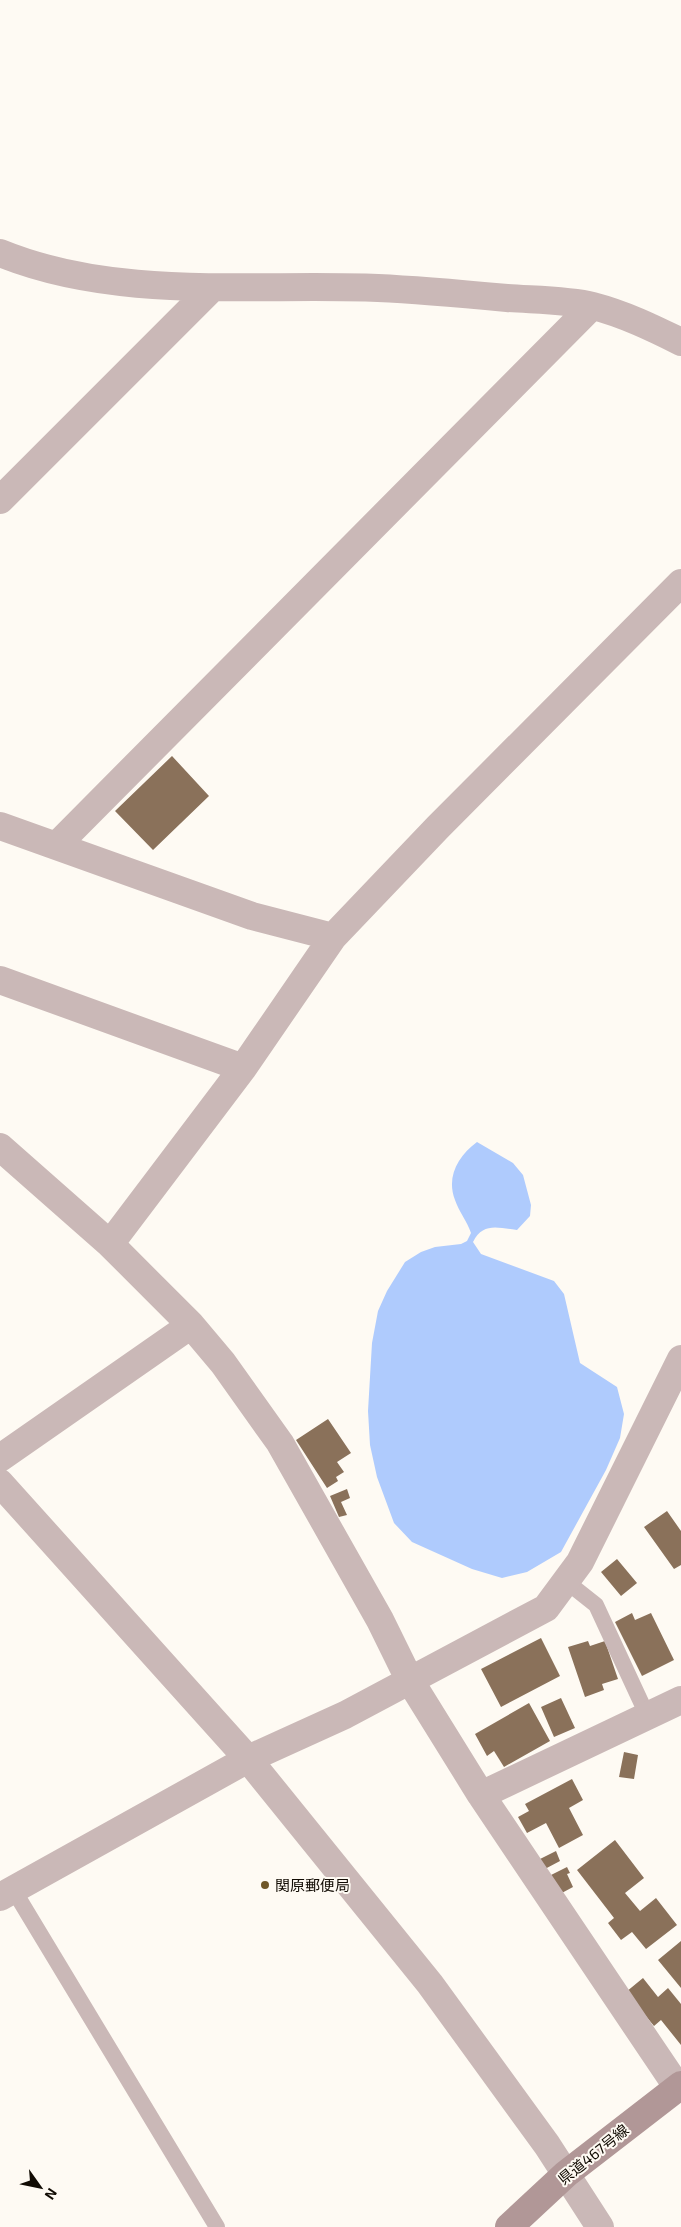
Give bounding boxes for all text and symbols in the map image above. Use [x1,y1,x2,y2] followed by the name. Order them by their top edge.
[275,1876,350,1894] place label: 関原郵便局
[259,1879,271,1891] marker: 関原郵便局
[554,2120,632,2188] street label: 県道467号線
[15,2162,65,2212] north arrow
[41,2185,61,2203] text: N

